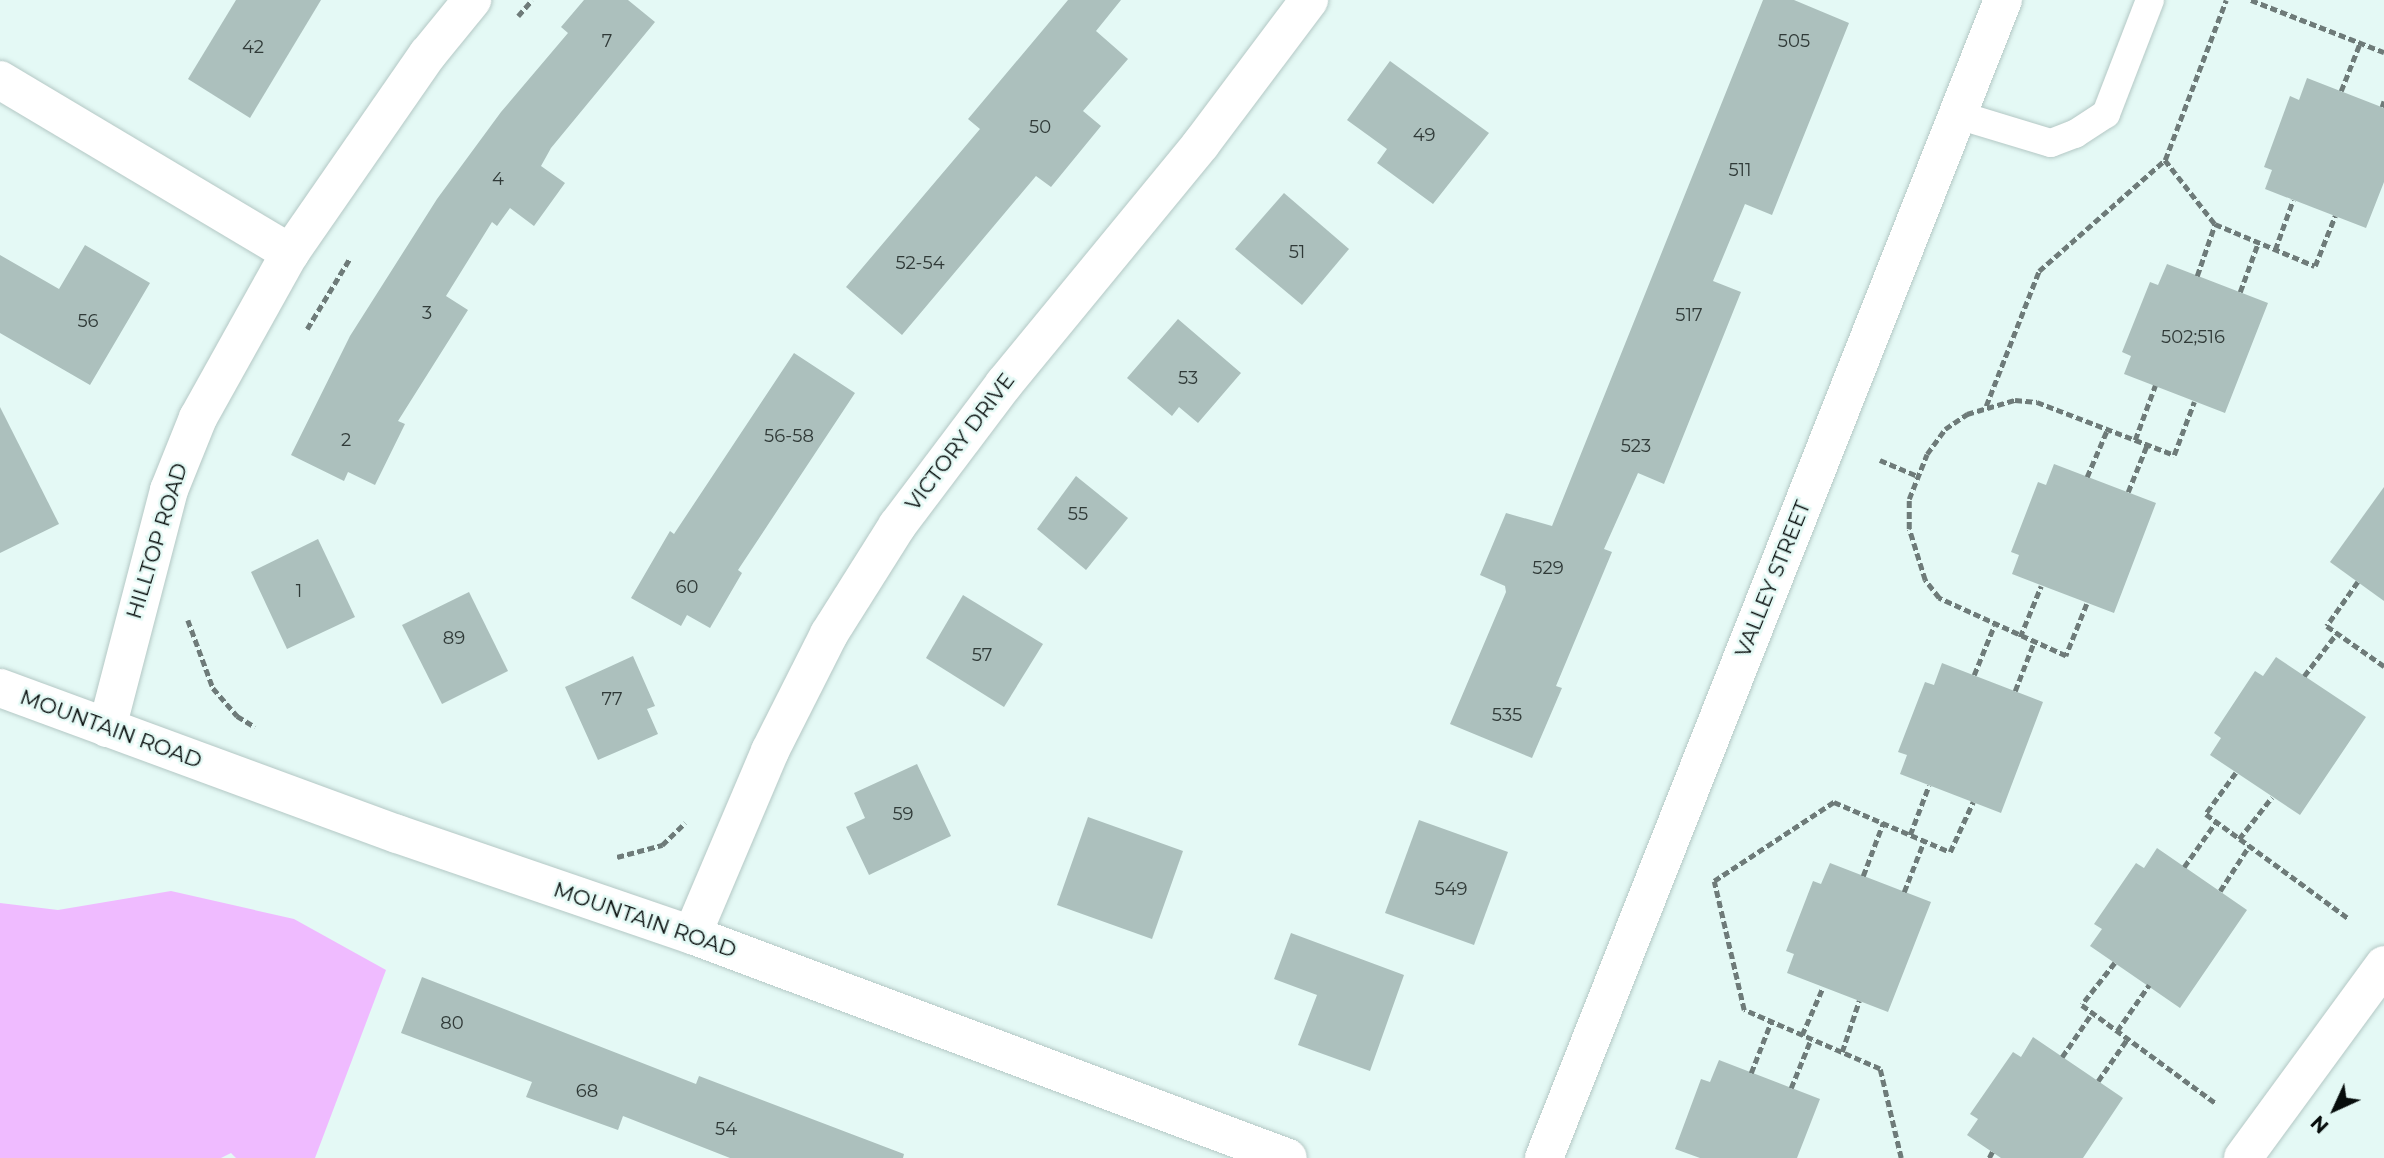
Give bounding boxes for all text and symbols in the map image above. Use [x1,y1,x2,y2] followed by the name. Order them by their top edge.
[602,30,612,52] house number: 7
[1778,30,1810,52] house number: 505
[242,36,264,58] house number: 42
[1029,116,1051,138] house number: 50
[1413,124,1435,146] house number: 49
[1728,159,1752,181] house number: 511
[492,168,504,190] house number: 4
[1289,241,1305,263] house number: 51
[895,252,945,274] house number: 52-54
[422,302,432,324] house number: 3
[1675,304,1703,326] house number: 517
[77,310,99,332] house number: 56
[2161,326,2225,348] house number: 502;516
[1178,367,1198,389] house number: 53
[900,368,1020,516] street label: VICTORY DRIVE
[764,425,814,447] house number: 56-58
[341,429,351,451] house number: 2
[1621,435,1651,457] house number: 523
[121,460,193,622] street label: HILLTOP ROAD
[1730,497,1816,661] street label: VALLEY STREET
[1068,503,1088,525] house number: 55
[1532,557,1564,579] house number: 529
[676,576,698,598] house number: 60
[296,580,302,602] house number: 1
[443,627,465,649] house number: 89
[972,644,992,666] house number: 57
[17,684,205,774] street label: MOUNTAIN ROAD
[601,688,623,710] house number: 77
[1492,704,1522,726] house number: 535
[892,803,914,825] house number: 59
[550,877,740,963] street label: MOUNTAIN ROAD
[1435,878,1467,900] house number: 549
[440,1012,464,1034] house number: 80
[2300,1074,2370,1144] north arrow
[576,1080,598,1102] house number: 68
[2306,1111,2333,1138] text: N
[715,1118,737,1140] house number: 54

